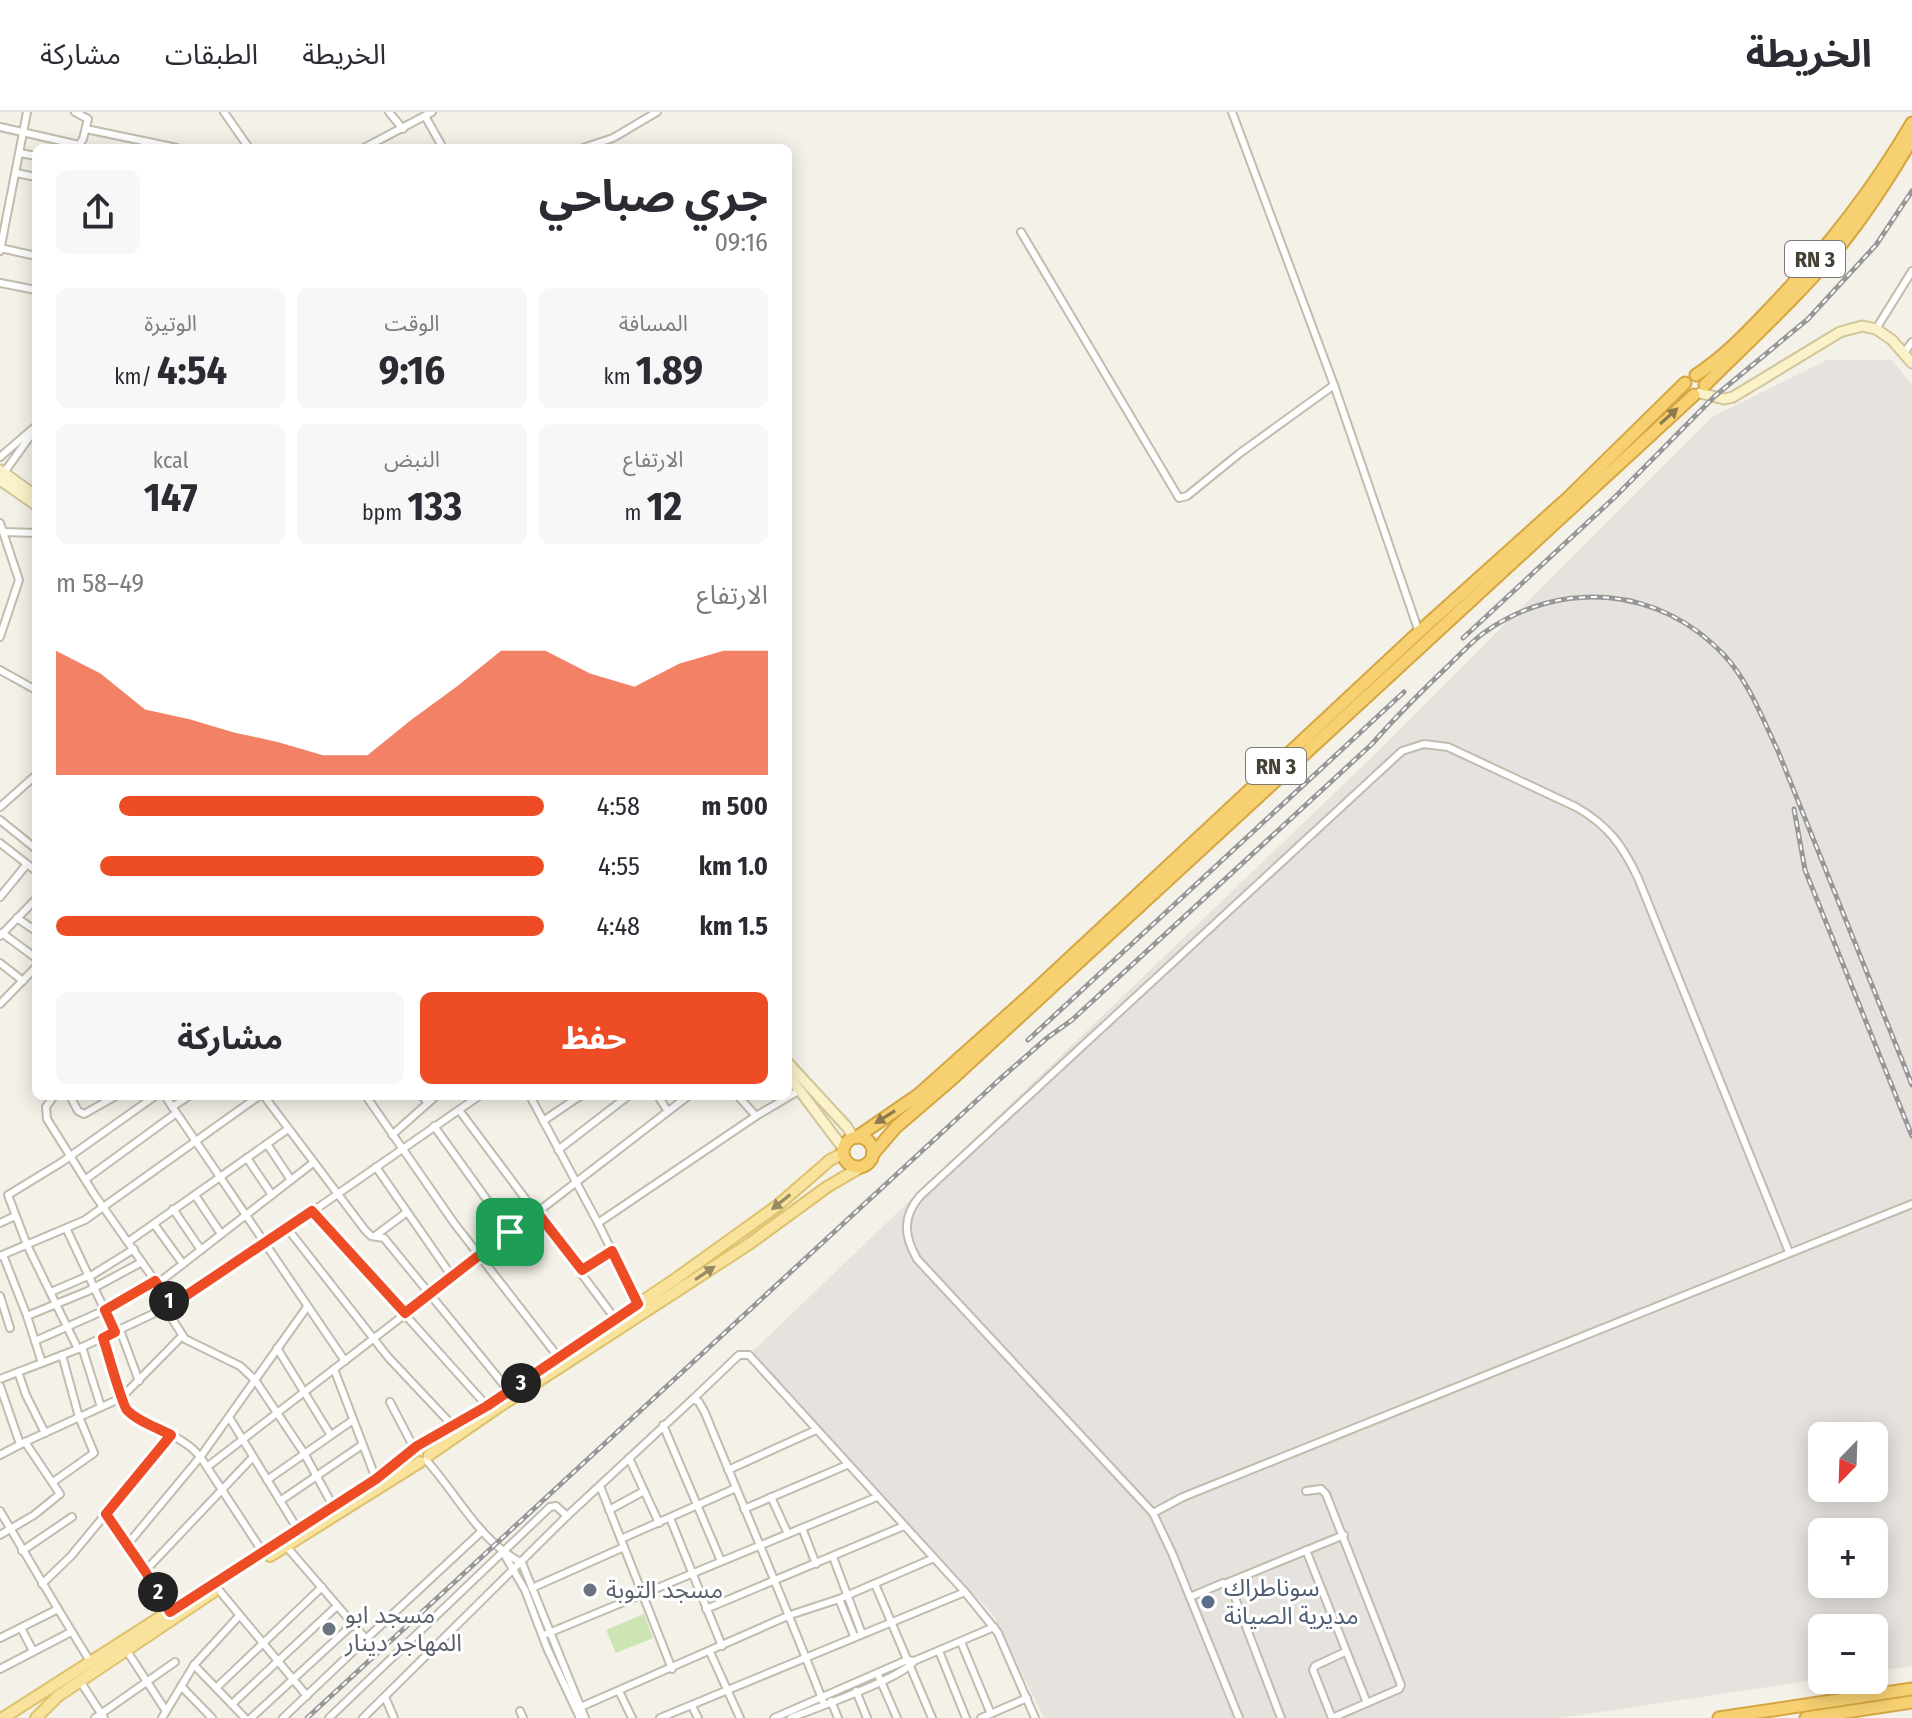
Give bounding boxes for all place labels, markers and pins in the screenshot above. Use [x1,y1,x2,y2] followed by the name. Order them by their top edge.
[476,1198,544,1266] pin
[149,1281,189,1321] pin: 1
[501,1363,541,1403] pin: 3
[138,1572,178,1612] pin: 2
[1224,1574,1359,1630] place label: سوناطراك مديرية الصيانة
[606,1576,723,1604] place label: مسجد التوبة
[581,1581,599,1599] marker: مسجد التوبة
[1199,1593,1217,1611] marker: سوناطراك مديرية الصيانة
[344,1601,462,1657] place label: مسجد ابو المهاجر دينار
[320,1620,338,1638] marker: مسجد ابو المهاجر دينار

